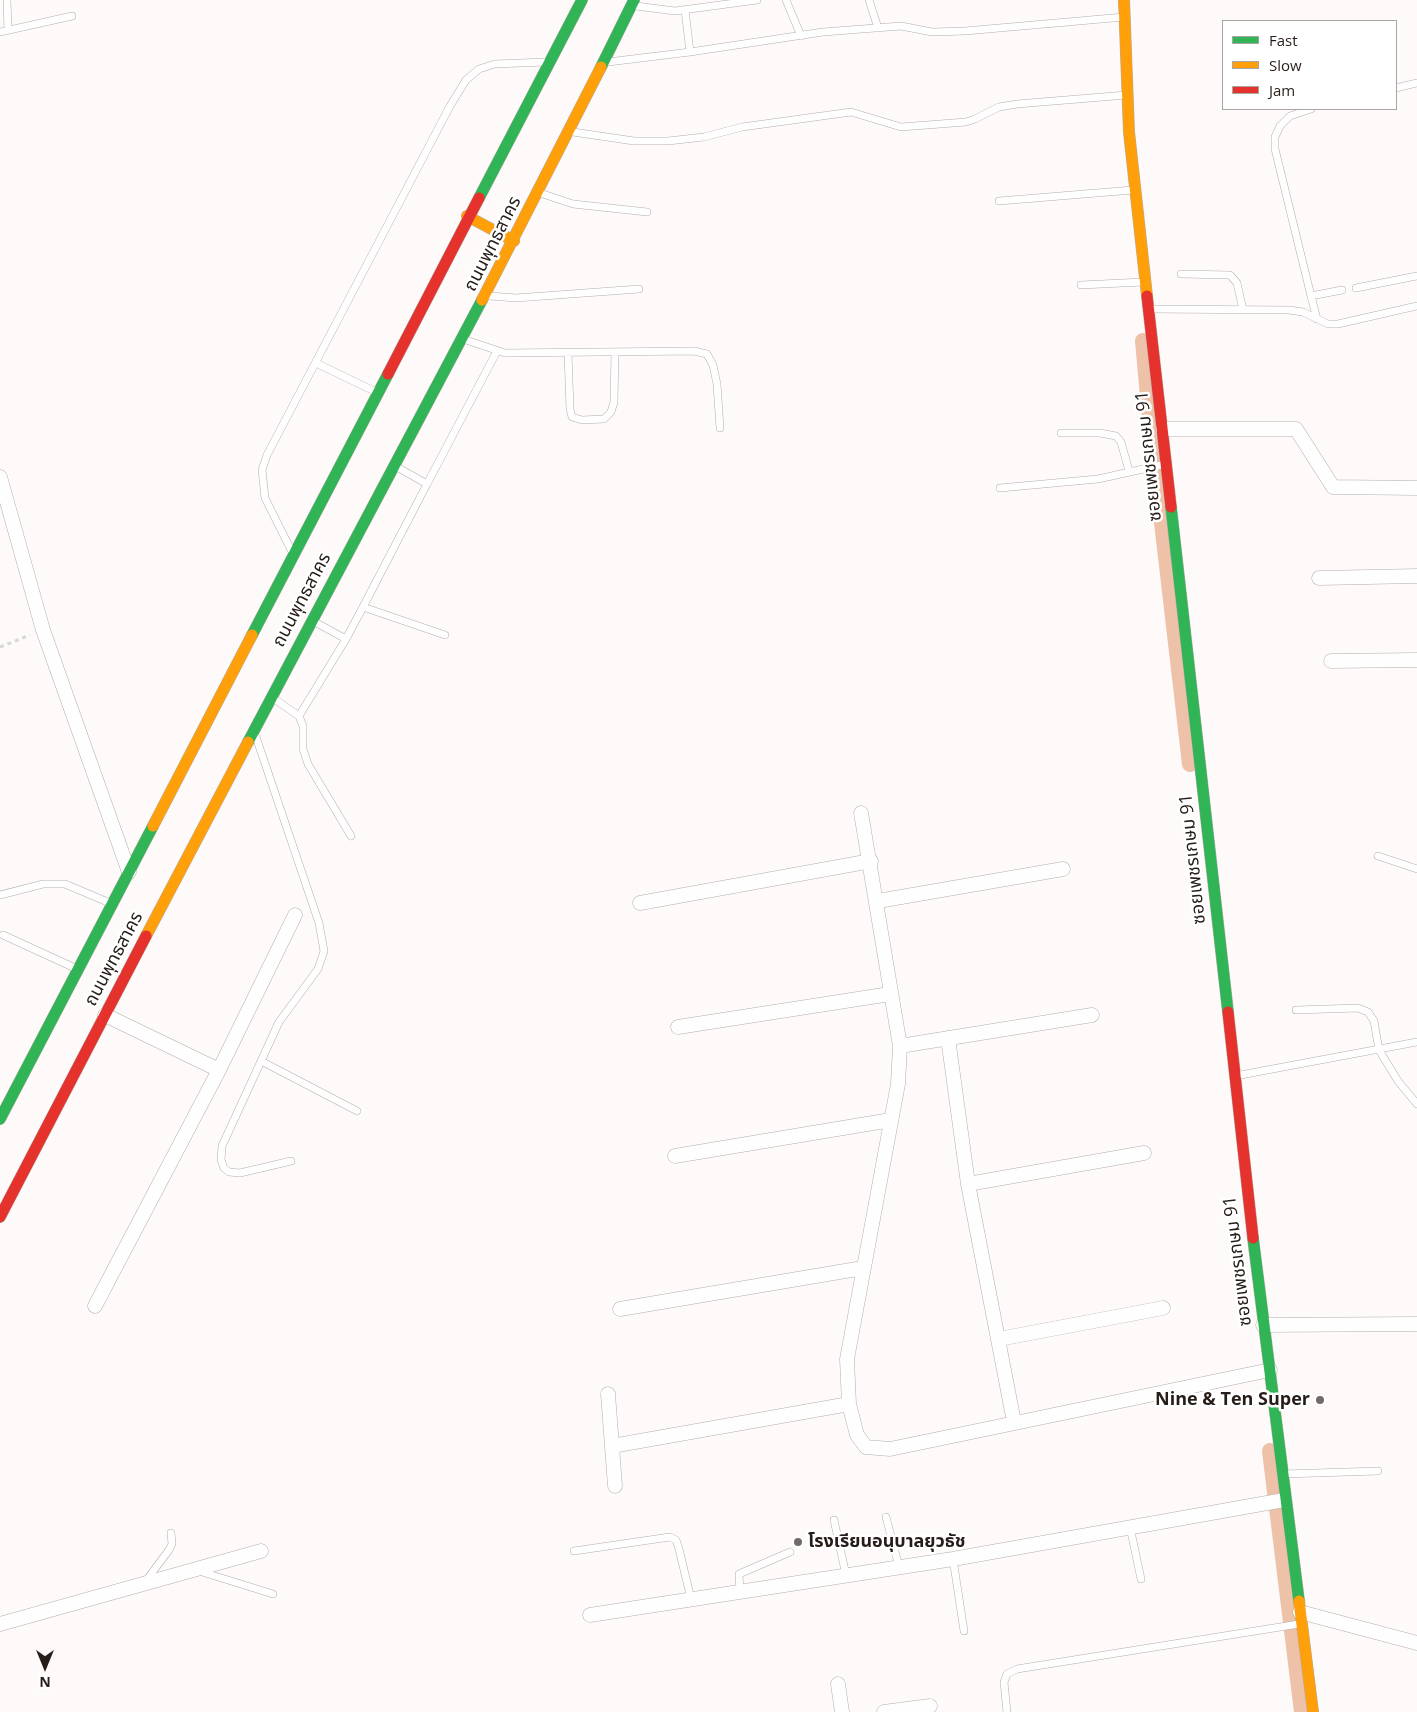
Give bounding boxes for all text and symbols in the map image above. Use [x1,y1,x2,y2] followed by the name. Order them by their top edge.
[1222,20,1397,110] legend
[1269,30,1298,50] text: Fast
[1269,55,1302,75] text: Slow
[1269,80,1295,100] text: Jam
[460,193,526,295] street label: ถนนพุทธสาคร
[1131,390,1167,522] street label: ซอยเพชรเกษม 91
[268,549,336,651] street label: ถนนพุทธสาคร
[1175,793,1211,925] street label: ซอยเพชรเกษม 91
[80,908,148,1010] street label: ถนนพุทธสาคร
[1219,1195,1257,1327] street label: ซอยเพชรเกษม 91
[1155,1389,1310,1411] place label: Nine & Ten Super
[1314,1394,1326,1406] marker: Nine & Ten Super
[808,1531,966,1553] place label: โรงเรียนอนุบาลยุวธัช
[792,1536,804,1548] marker: โรงเรียนอนุบาลยุวธัช
[20,1642,70,1692] north arrow
[39,1673,51,1692] text: N

